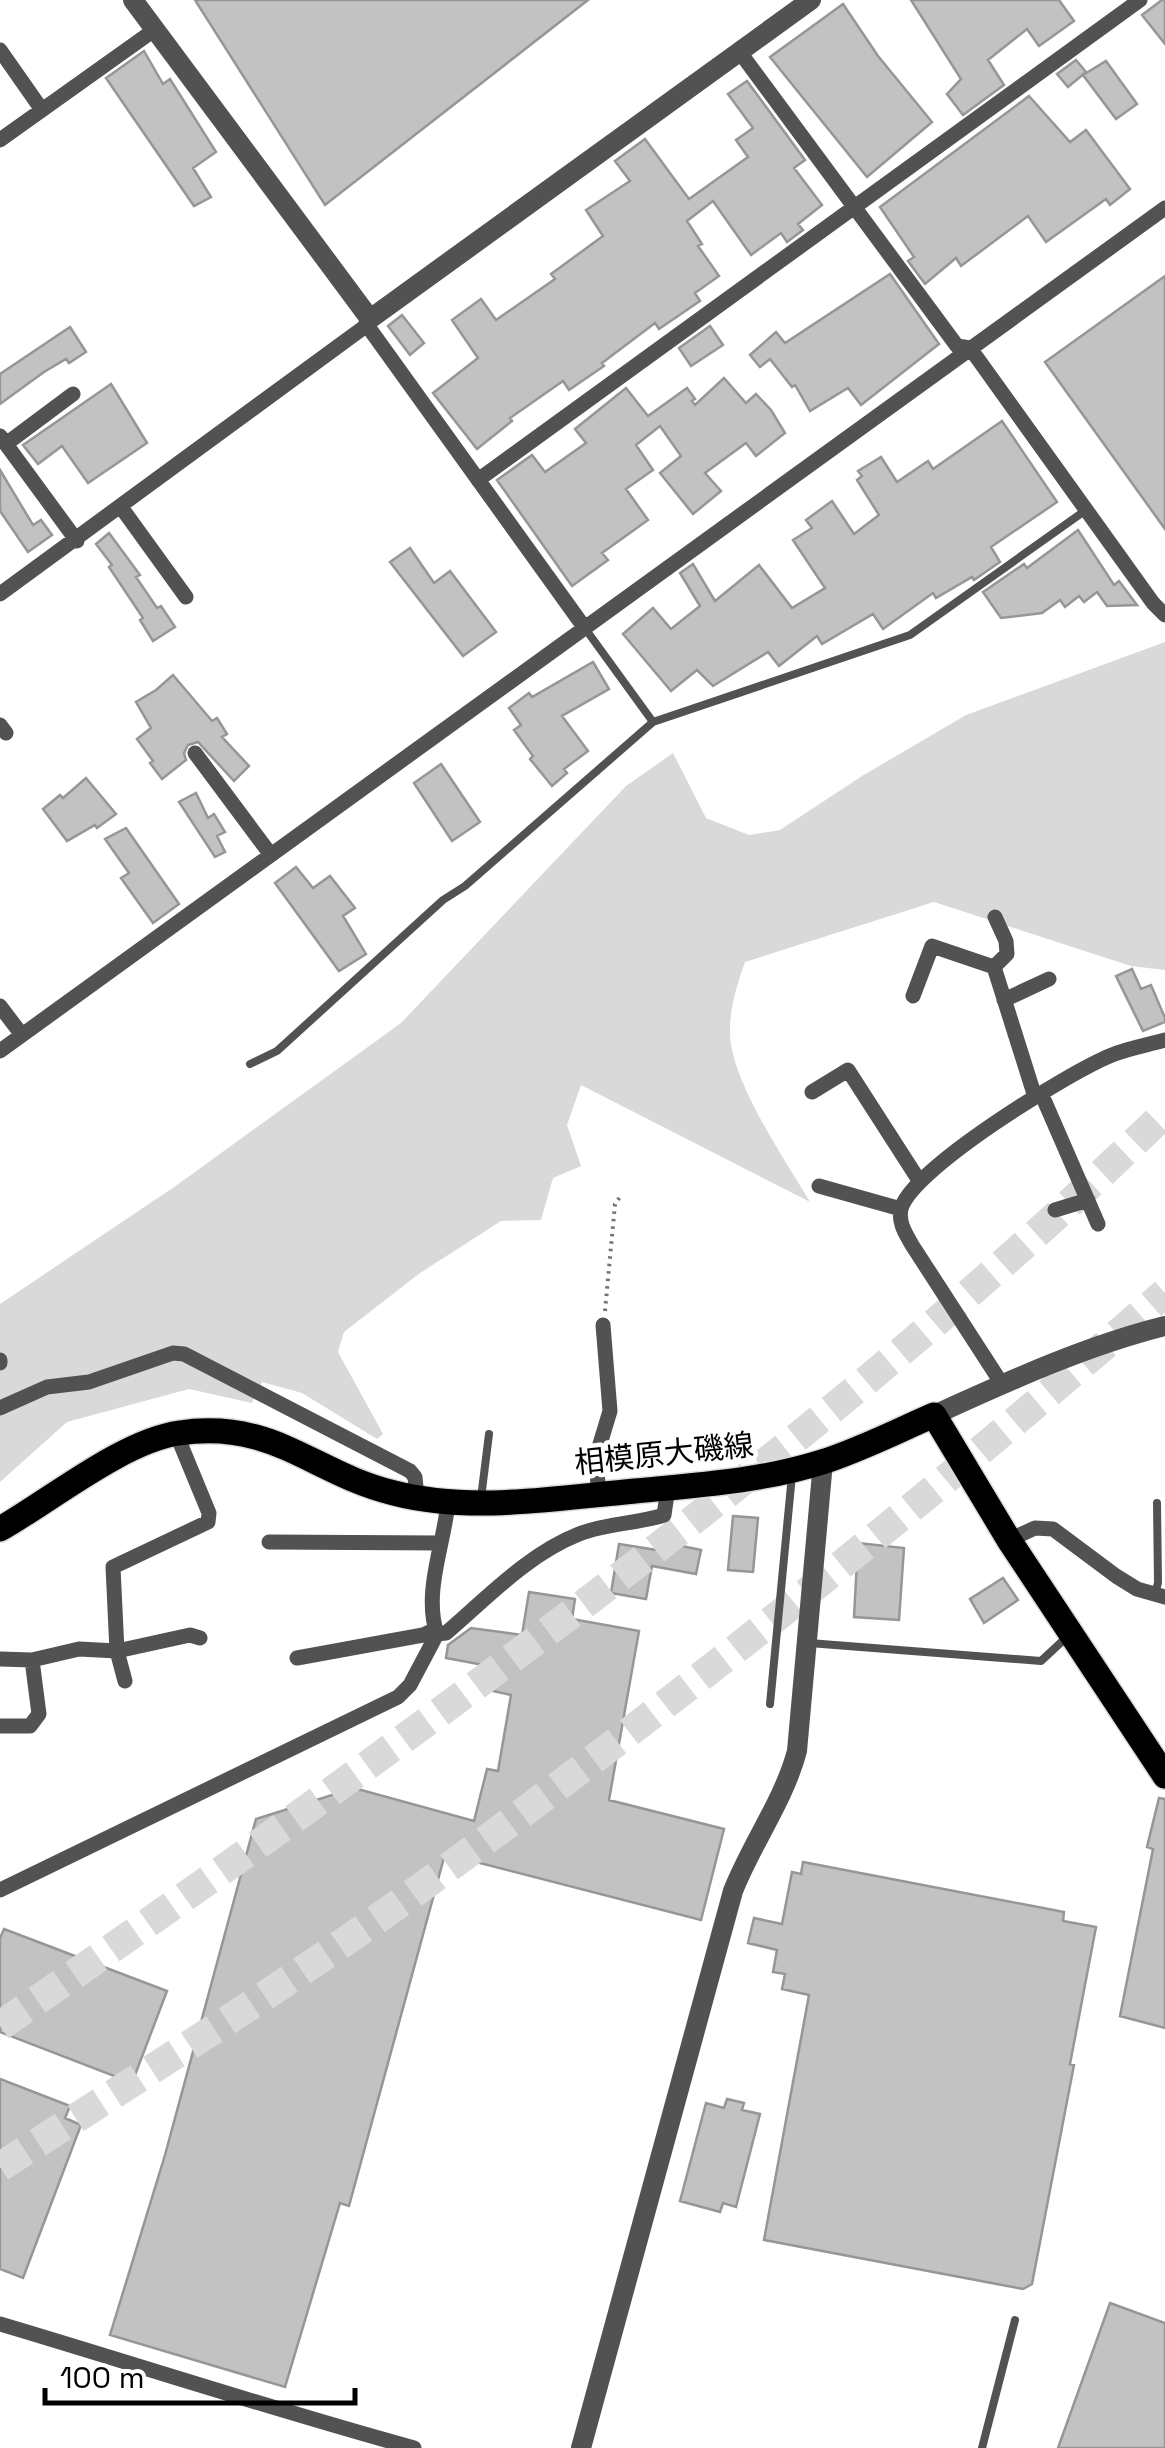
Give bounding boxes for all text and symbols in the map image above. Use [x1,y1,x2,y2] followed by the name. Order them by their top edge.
[572,1425,755,1482] street label: 相模原大磯線
[45,2343,355,2405] scale bar
[60,2358,145,2397] text: 100 m

